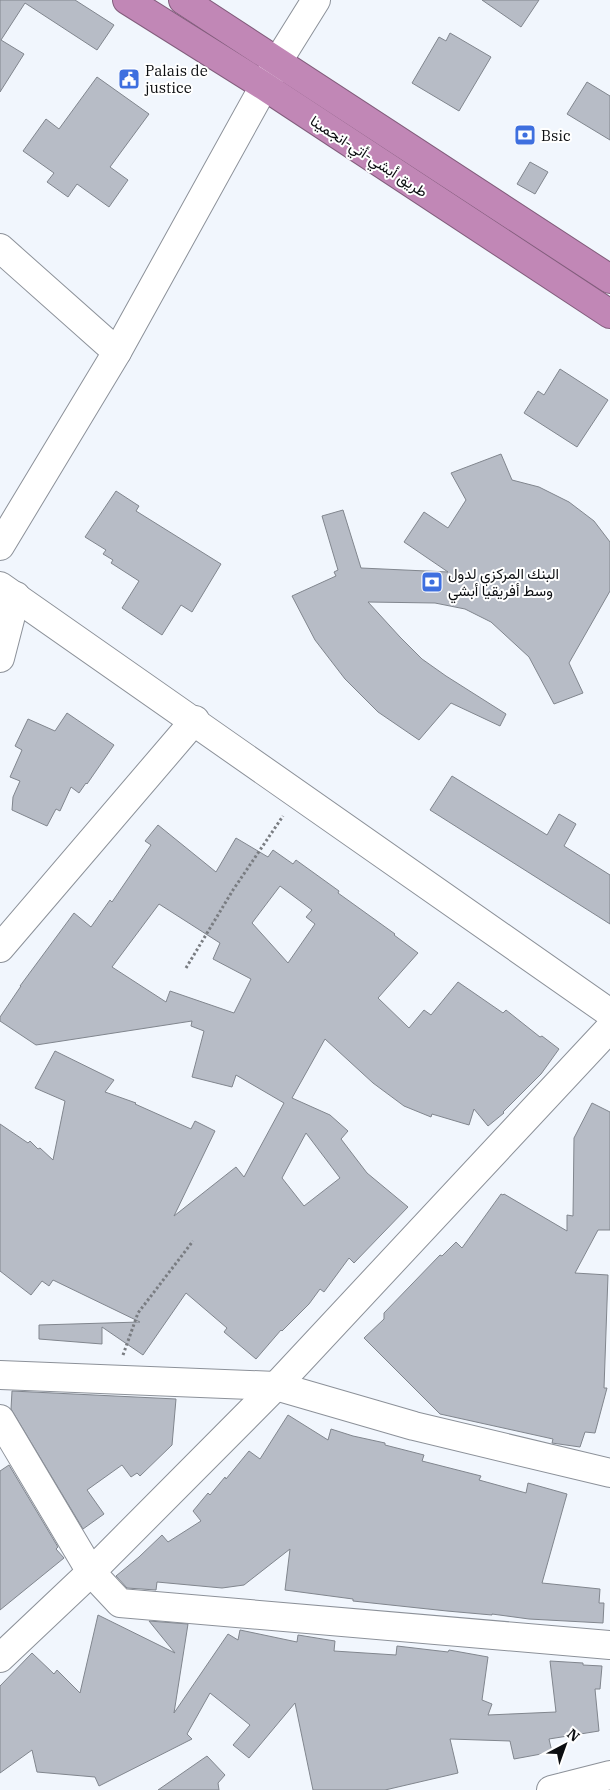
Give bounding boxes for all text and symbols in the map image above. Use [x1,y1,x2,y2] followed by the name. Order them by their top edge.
[144,61,208,97] place label: Palais de justice
[117,67,141,91] public building icon: Palais de justice
[305,111,431,205] street label: طريق أبشي-أتي-انجمينا
[513,123,537,147] bank icon: Bsic
[541,126,571,145] place label: Bsic
[448,564,559,604] place label: البنك المركزي لدول وسط أفريقيا أبشي
[420,570,444,594] bank icon: البنك المركزي لدول وسط أفريقيا أبشي
[540,1720,590,1770] north arrow
[563,1725,584,1746] text: N

